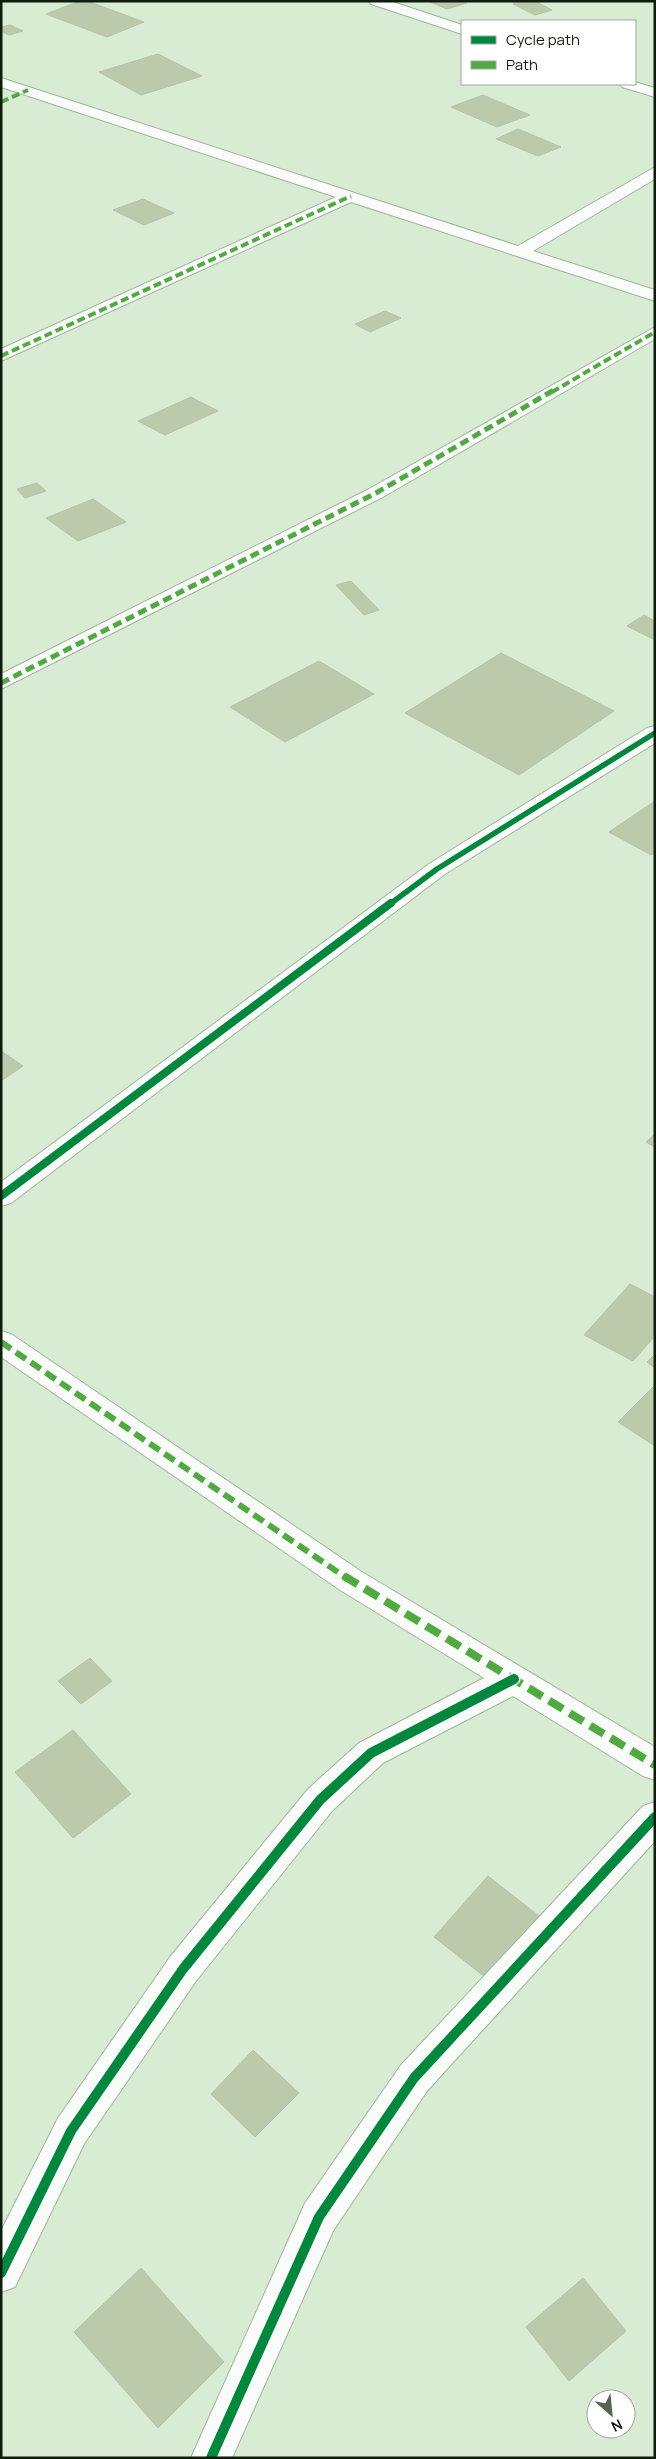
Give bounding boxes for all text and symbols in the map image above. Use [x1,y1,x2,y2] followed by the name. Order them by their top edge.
[461,20,636,85] legend
[506,29,580,50] text: Cycle path
[506,54,538,75] text: Path
[586,2389,636,2439] north arrow
[608,2415,626,2437] text: N

